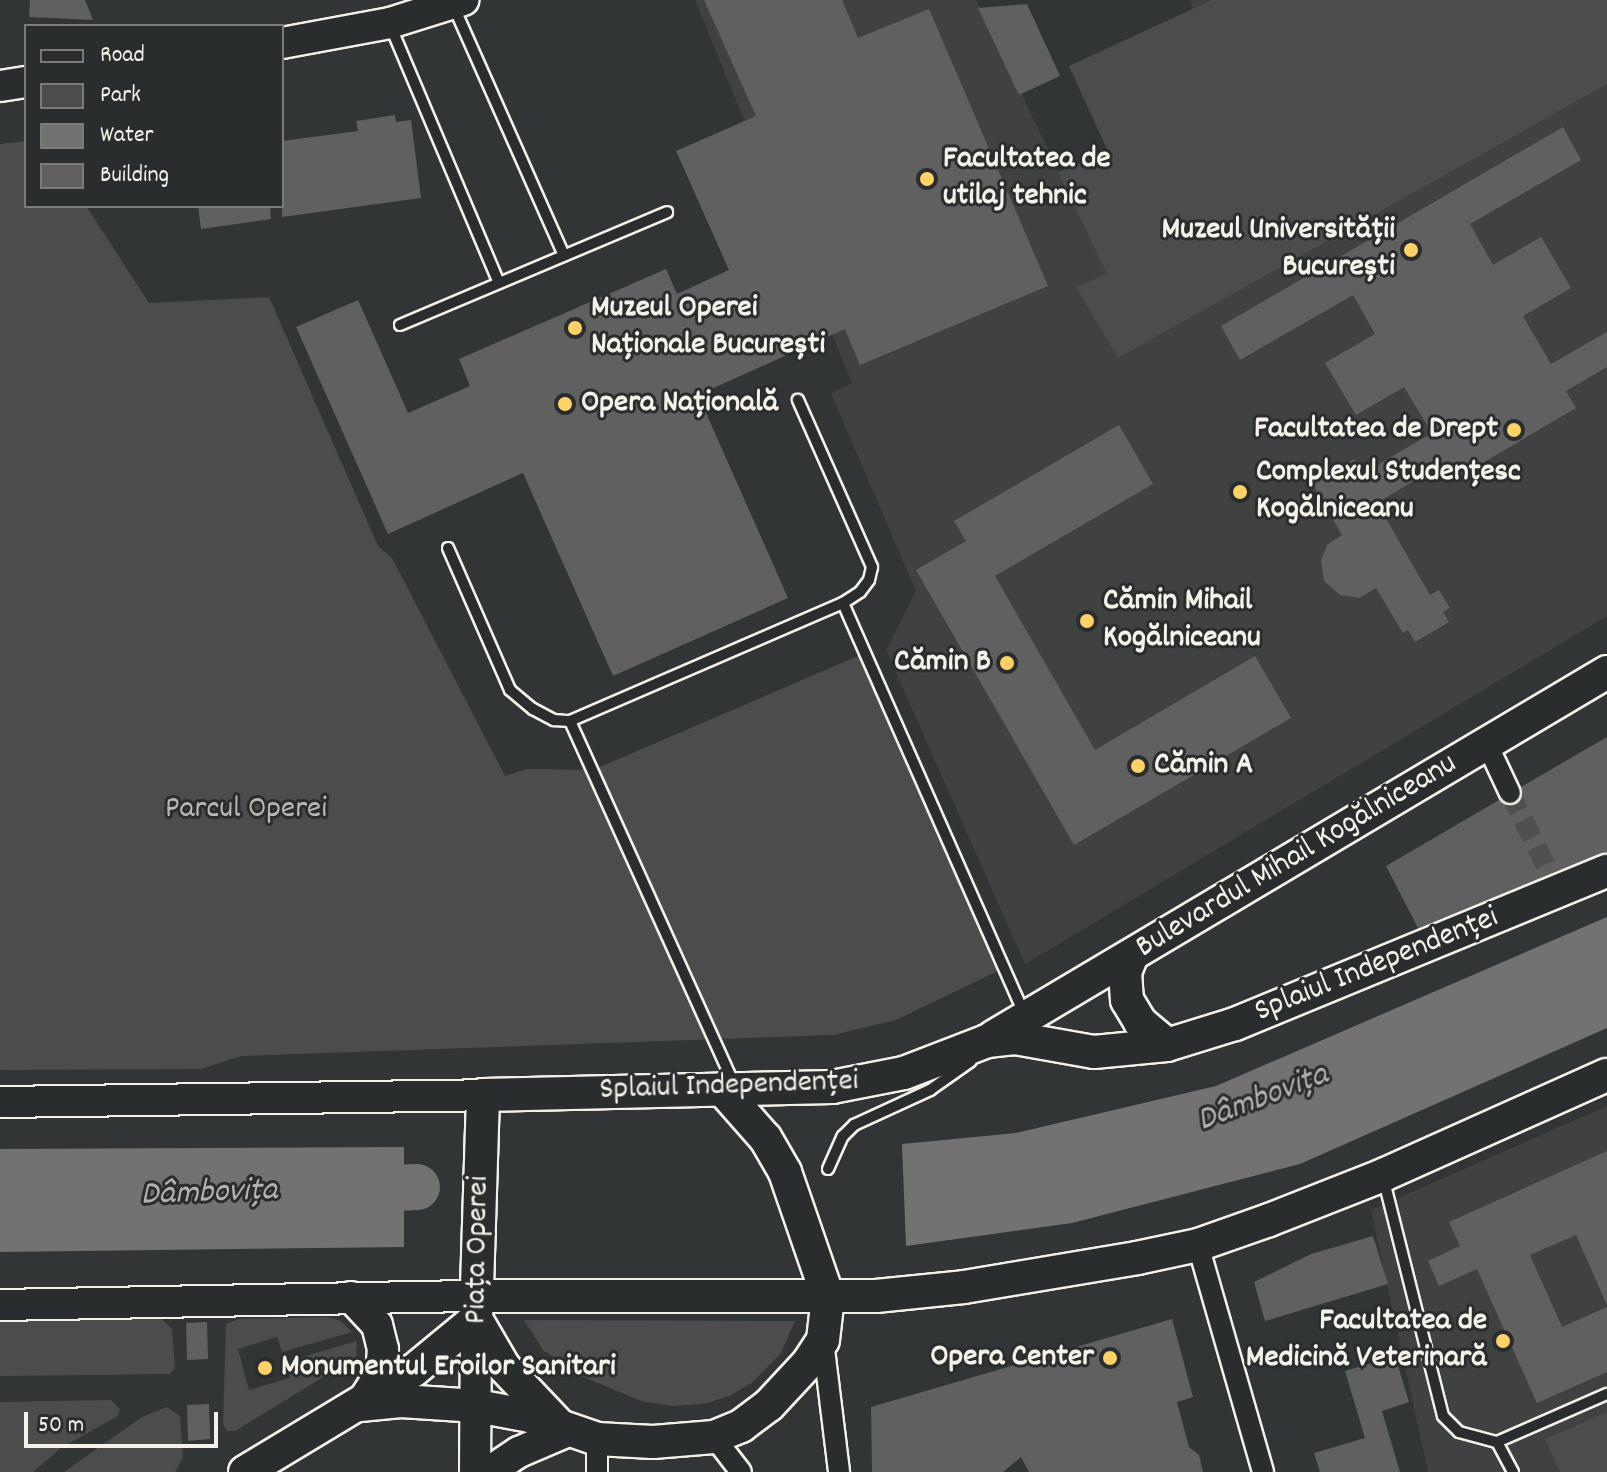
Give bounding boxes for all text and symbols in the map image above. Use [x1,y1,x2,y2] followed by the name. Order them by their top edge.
[24,24,284,208] legend
[100,39,145,73] text: Road
[100,79,141,113] text: Park
[100,119,153,153] text: Water
[943,142,1111,217] place label: Facultatea de utilaj tehnic
[100,159,169,193] text: Building
[918,170,936,188] marker: Facultatea de utilaj tehnic
[1161,213,1395,288] place label: Muzeul Universității București
[1402,241,1420,259] marker: Muzeul Universității București
[591,291,825,366] place label: Muzeul Operei Naționale București
[566,319,584,337] marker: Muzeul Operei Naționale București
[581,385,779,423] place label: Opera Națională
[556,395,574,413] marker: Opera Națională
[1254,411,1498,449] place label: Facultatea de Drept
[1505,421,1523,439] marker: Facultatea de Drept
[1256,455,1521,530] place label: Complexul Studențesc Kogălniceanu
[1231,483,1249,501] marker: Complexul Studențesc Kogălniceanu
[1103,584,1261,659] place label: Cămin Mihail Kogălniceanu
[1078,612,1096,630] marker: Cămin Mihail Kogălniceanu
[894,644,991,682] place label: Cămin B
[998,654,1016,672] marker: Cămin B
[1130,746,1464,968] street label: Bulevardul Mihail Kogălniceanu
[1154,747,1253,785] place label: Cămin A
[1129,757,1147,775] marker: Cămin A
[165,791,327,829] park label: Parcul Operei
[1250,900,1504,1032] street label: Splaiul Independenței
[1192,1055,1334,1143] water label: Dâmbovița
[599,1063,859,1111] street label: Splaiul Independenței
[140,1171,278,1217] water label: Dâmbovița
[459,1175,499,1325] street label: Piața Operei
[1246,1304,1487,1379] place label: Facultatea de Medicină Veterinară
[1494,1332,1512,1350] marker: Facultatea de Medicină Veterinară
[930,1339,1094,1377] place label: Opera Center
[281,1349,616,1387] place label: Monumentul Eroilor Sanitari
[1101,1349,1119,1367] marker: Opera Center
[256,1359,274,1377] marker: Monumentul Eroilor Sanitari
[28,1396,222,1446] scale bar
[38,1409,84,1443] text: 50 m

